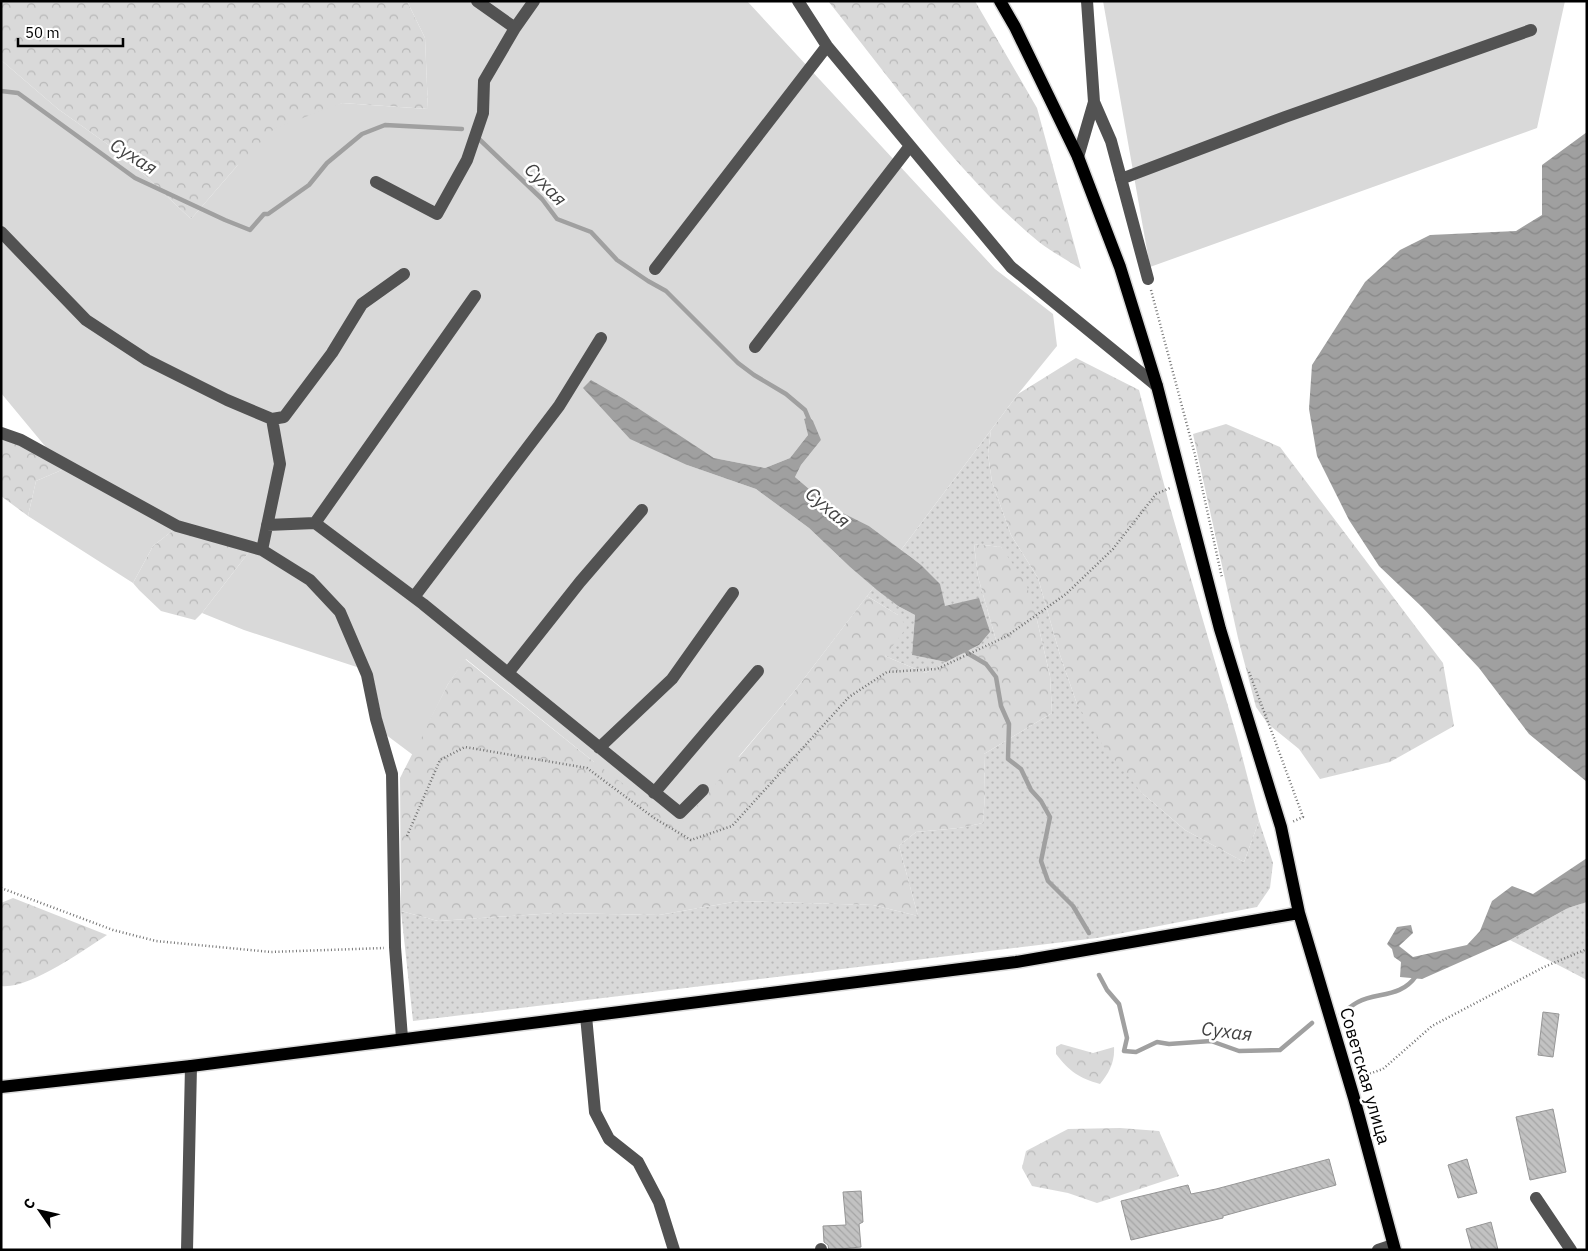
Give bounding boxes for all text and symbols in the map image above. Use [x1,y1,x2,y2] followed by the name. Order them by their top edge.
[18,15,122,47] scale bar
[25,23,60,42] text: 50 m
[106,132,162,180] water label: Сухая
[520,157,572,211] water label: Сухая
[801,481,855,533] water label: Сухая
[1335,1005,1396,1147] street label: Советская улица
[1200,1016,1254,1046] water label: Сухая
[15,1186,65,1236] north arrow
[19,1195,39,1213] text: С

